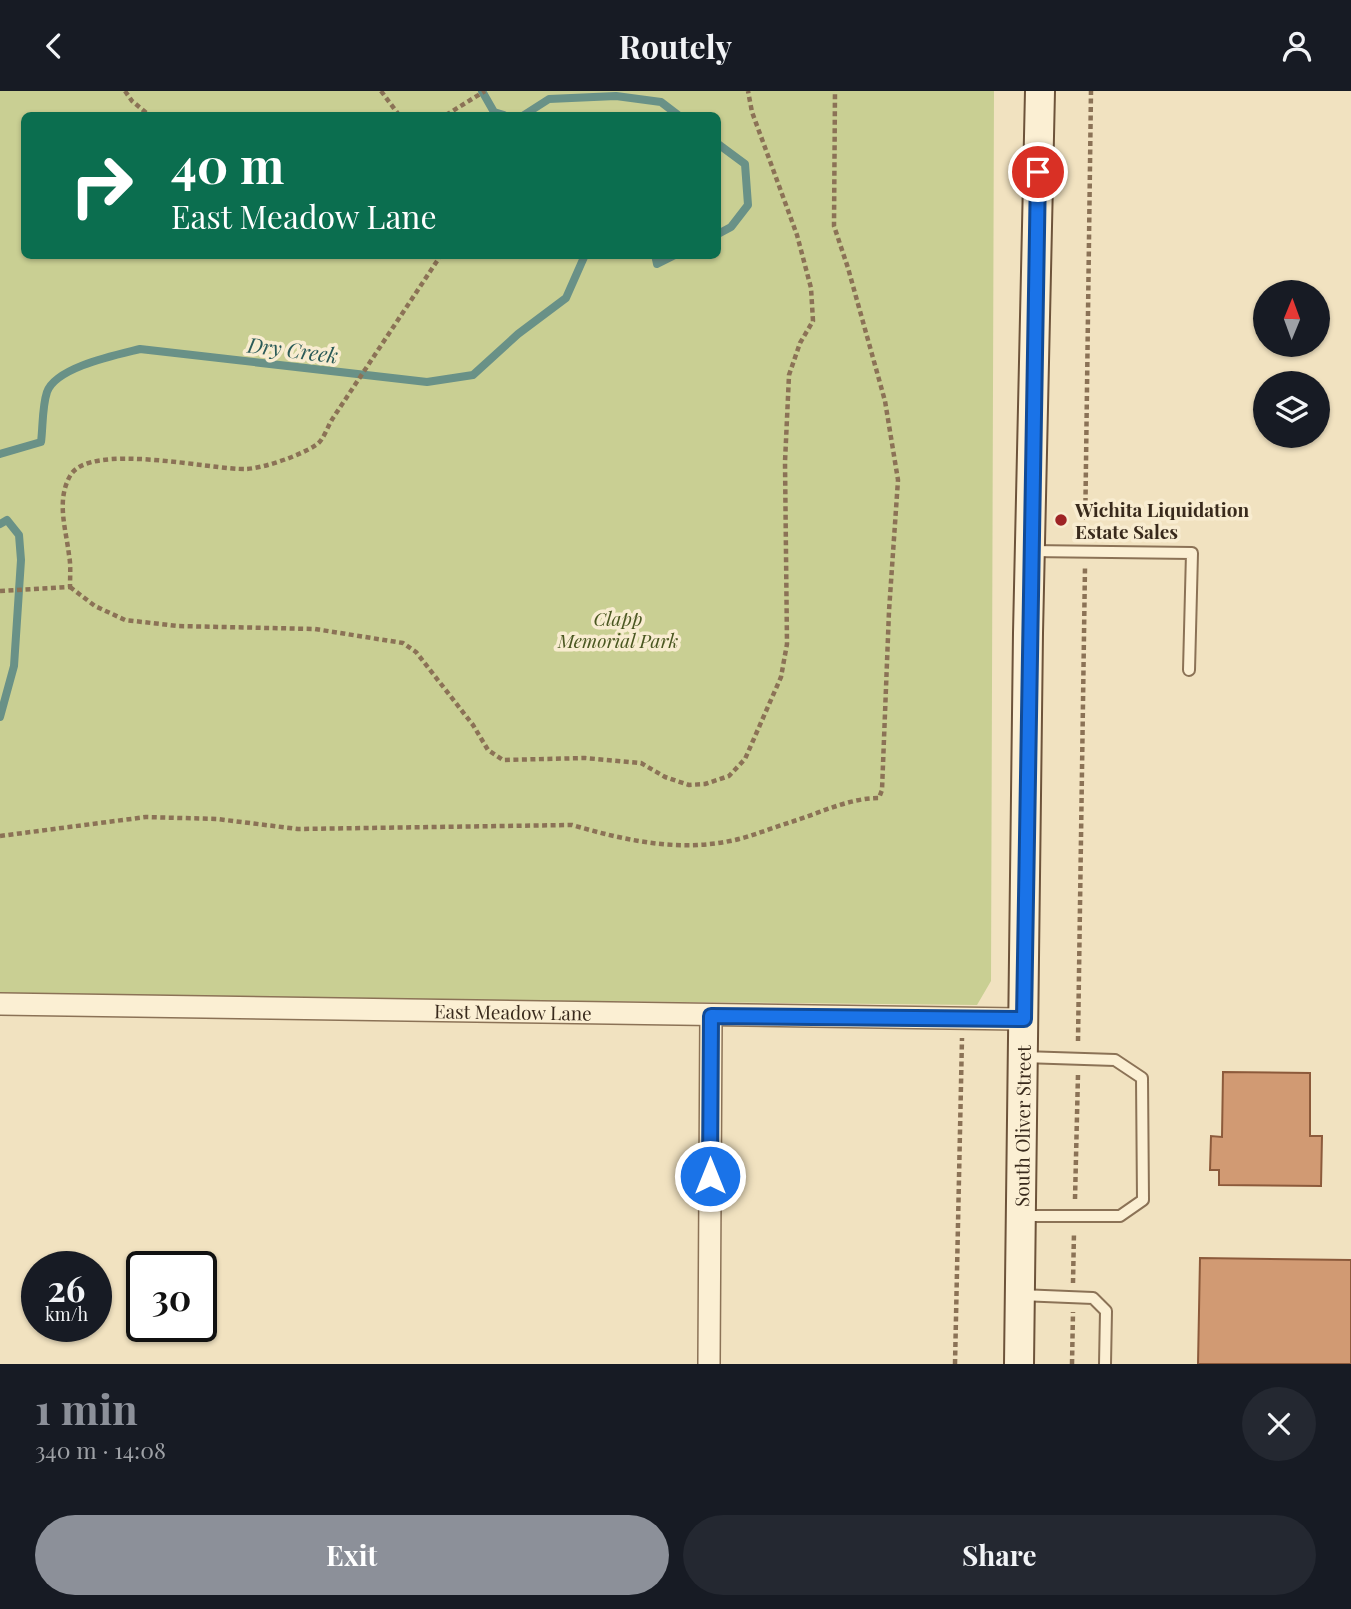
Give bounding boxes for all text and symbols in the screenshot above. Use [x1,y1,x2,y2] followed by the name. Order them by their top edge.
[619,24,732,67] text: Routely
[35,27,73,65] icon: back
[1278,27,1316,65] icon: person
[171,131,284,196] text: 40 m
[56,140,147,231] icon: right
[1008,142,1068,202] pin
[1019,153,1057,191] icon: arrive
[171,194,437,237] text: East Meadow Lane
[1253,280,1330,357] north arrow
[1253,280,1330,448] map controls
[245,329,340,368] water label: Dry Creek
[1253,371,1330,448] button: layers
[1074,496,1249,544] place label: Wichita Liquidation Estate Sales
[1053,512,1069,528] marker: Wichita Liquidation Estate Sales
[557,605,679,653] park label: Clapp Memorial Park
[434,997,592,1026] street label: East Meadow Lane
[1008,1045,1036,1207] street label: South Oliver Street
[673,1139,747,1213] position arrow
[126,1251,217,1342] speed limit sign: 30
[48,1264,85,1311] text: 26
[45,1302,88,1326] text: km/h
[35,1380,138,1436] text: 1 min
[1242,1387,1316,1461] button: close
[35,1434,166,1465] text: 340 m · 14:08
[35,1515,669,1595] button: Exit
[683,1515,1316,1595] button: Share

